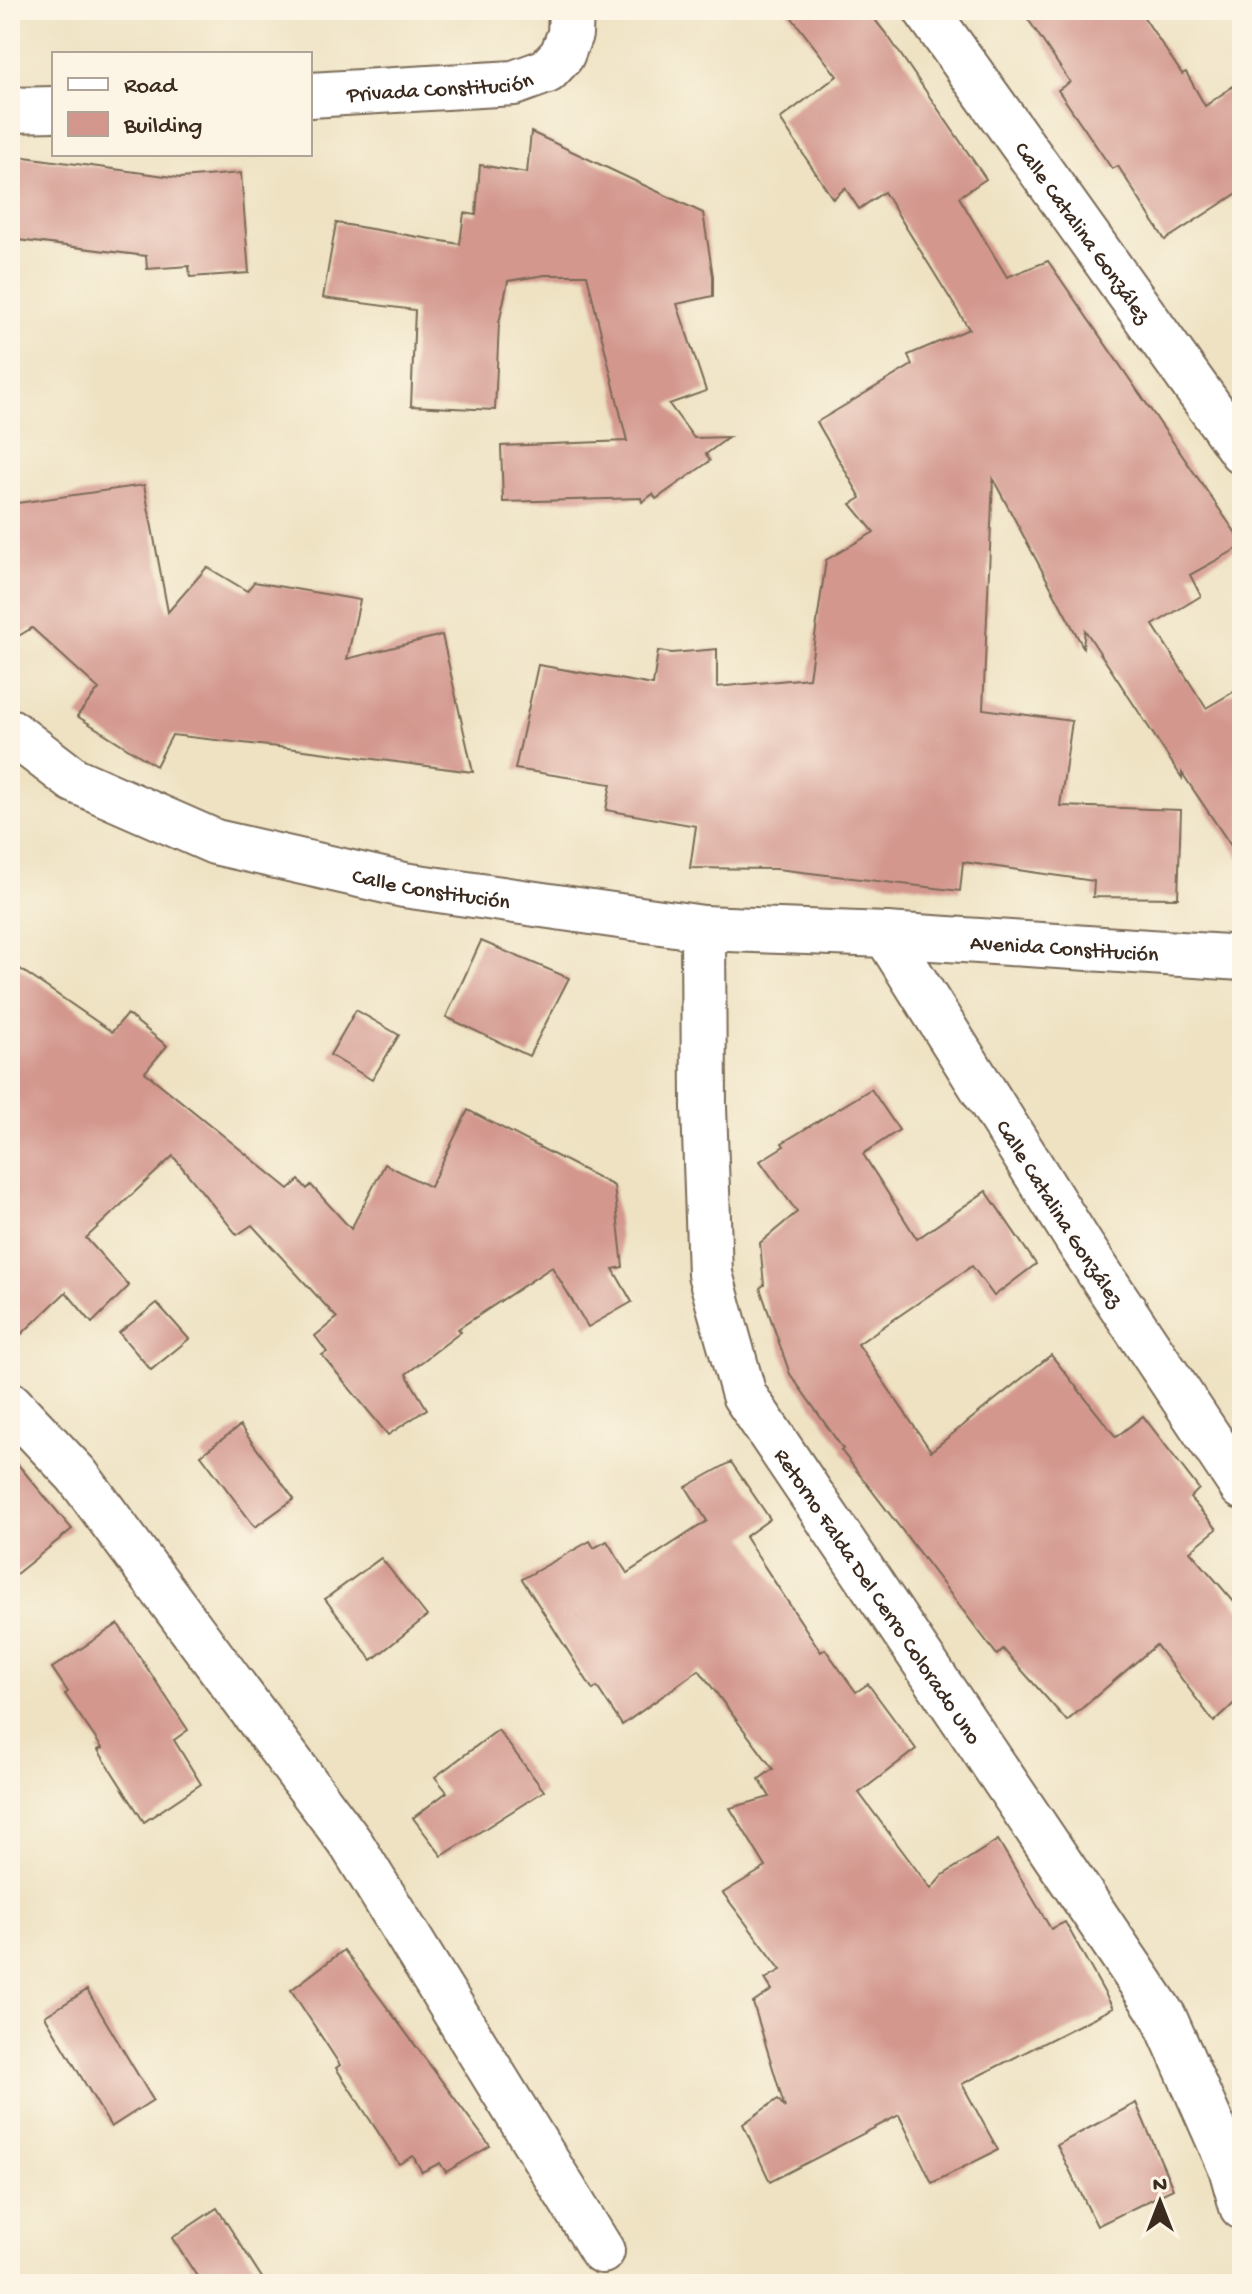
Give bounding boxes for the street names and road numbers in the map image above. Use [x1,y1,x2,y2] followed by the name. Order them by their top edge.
[345,68,538,110] street label: Privada Constitución
[1007,138,1155,330] street label: Calle Catalina González
[349,865,512,917] street label: Calle Constitución
[969,931,1160,970] street label: Avenida Constitución
[988,1116,1128,1314] street label: Calle Catalina González
[767,1444,985,1751] street label: Retorno Falda Del Cerro Colorado Uno

